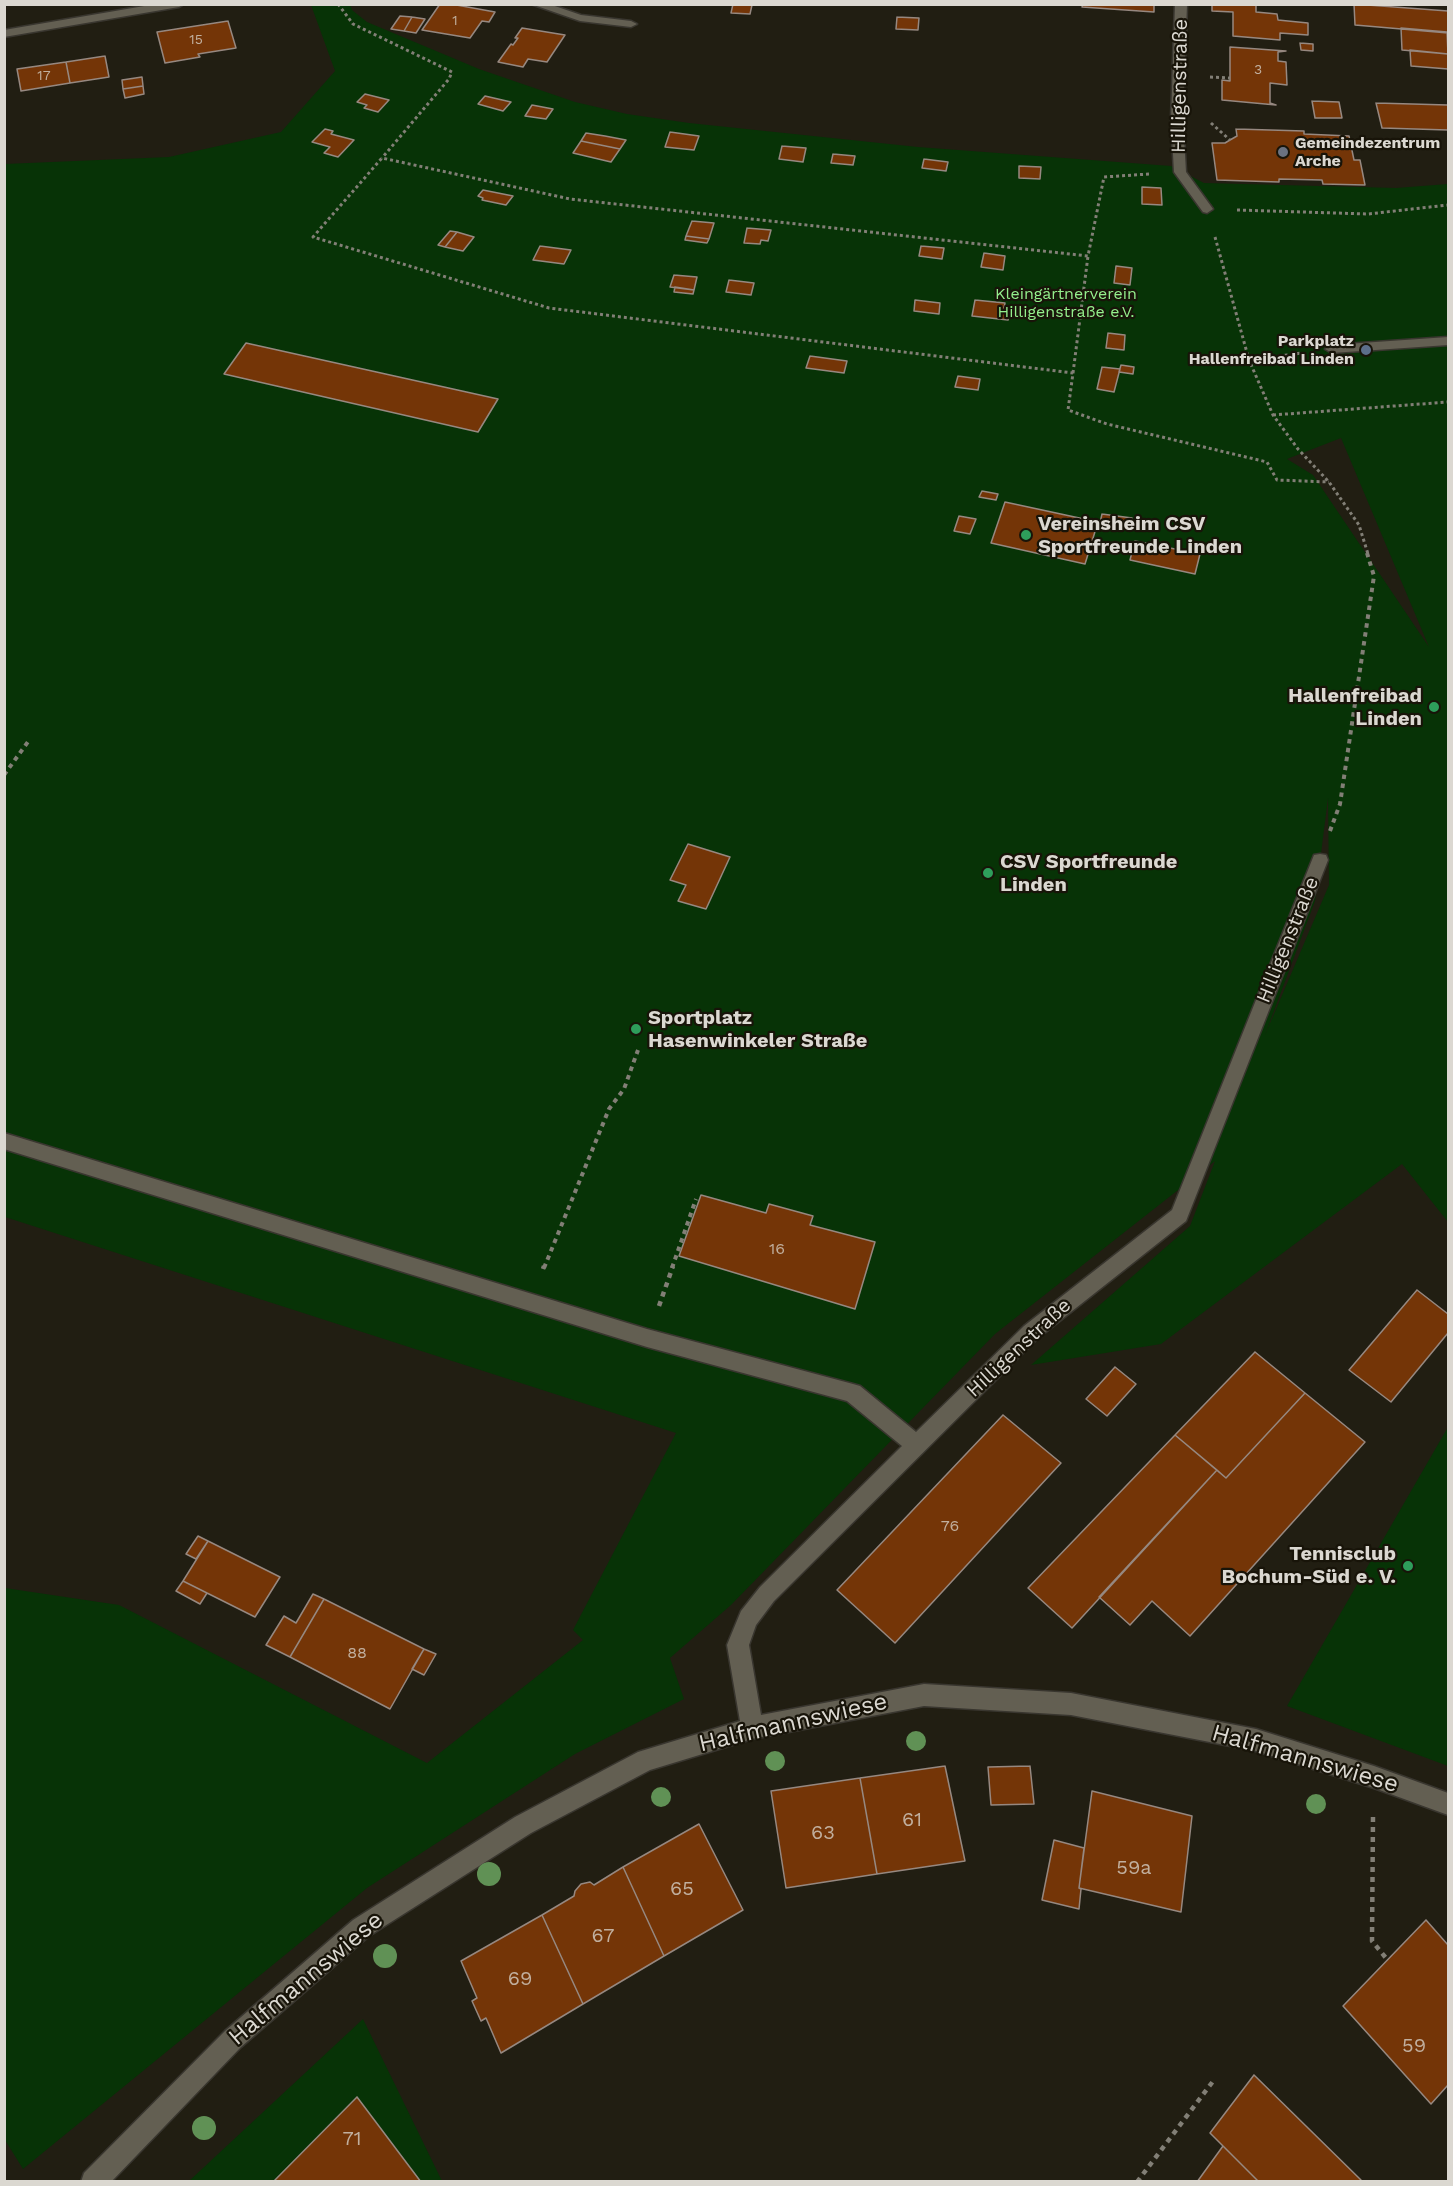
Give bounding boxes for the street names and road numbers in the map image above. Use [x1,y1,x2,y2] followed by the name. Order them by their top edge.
[1167,19,1193,153] street label: Hilligenstraße
[1252,873,1324,1007] street label: Hilligenstraße
[962,1293,1076,1403] street label: Hilligenstraße
[696,1687,890,1759] street label: Halfmannswiese
[1208,1719,1402,1799] street label: Halfmannswiese
[223,1906,389,2052] street label: Halfmannswiese

